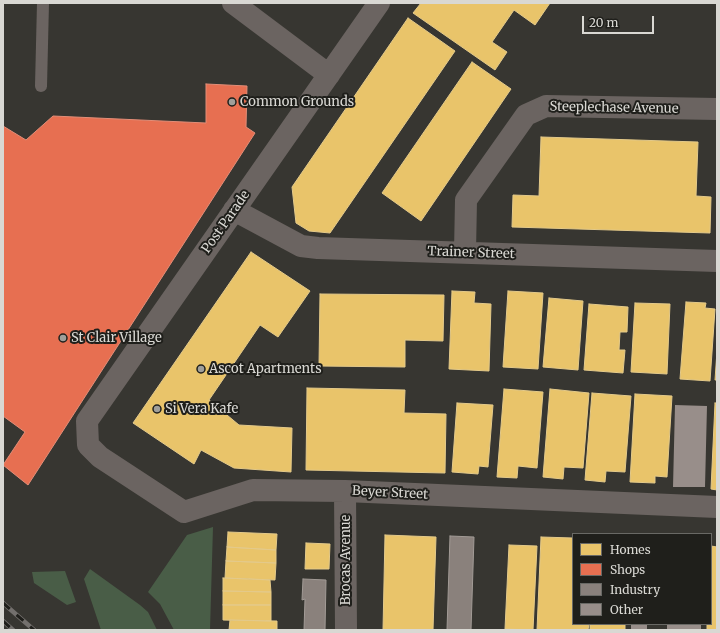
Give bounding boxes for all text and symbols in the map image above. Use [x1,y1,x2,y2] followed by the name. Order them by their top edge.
[584,8,656,34] scale bar
[589,15,618,30] text: 20 m
[240,94,354,110] place label: Common Grounds
[227,97,237,107] marker: Common Grounds
[549,99,679,117] street label: Steeplechase Avenue
[199,188,253,256] street label: Post Parade
[427,244,515,262] street label: Trainer Street
[71,330,162,346] place label: St Clair Village
[58,333,68,343] marker: St Clair Village
[209,361,322,377] place label: Ascot Apartments
[196,364,206,374] marker: Ascot Apartments
[165,401,238,417] place label: Si Vera Kafe
[152,404,162,414] marker: Si Vera Kafe
[352,483,428,503] street label: Beyer Street
[338,515,354,605] street label: Brocas Avenue
[572,533,712,625] legend
[610,542,651,557] text: Homes
[610,562,645,577] text: Shops
[610,582,660,597] text: Industry
[610,602,643,617] text: Other

